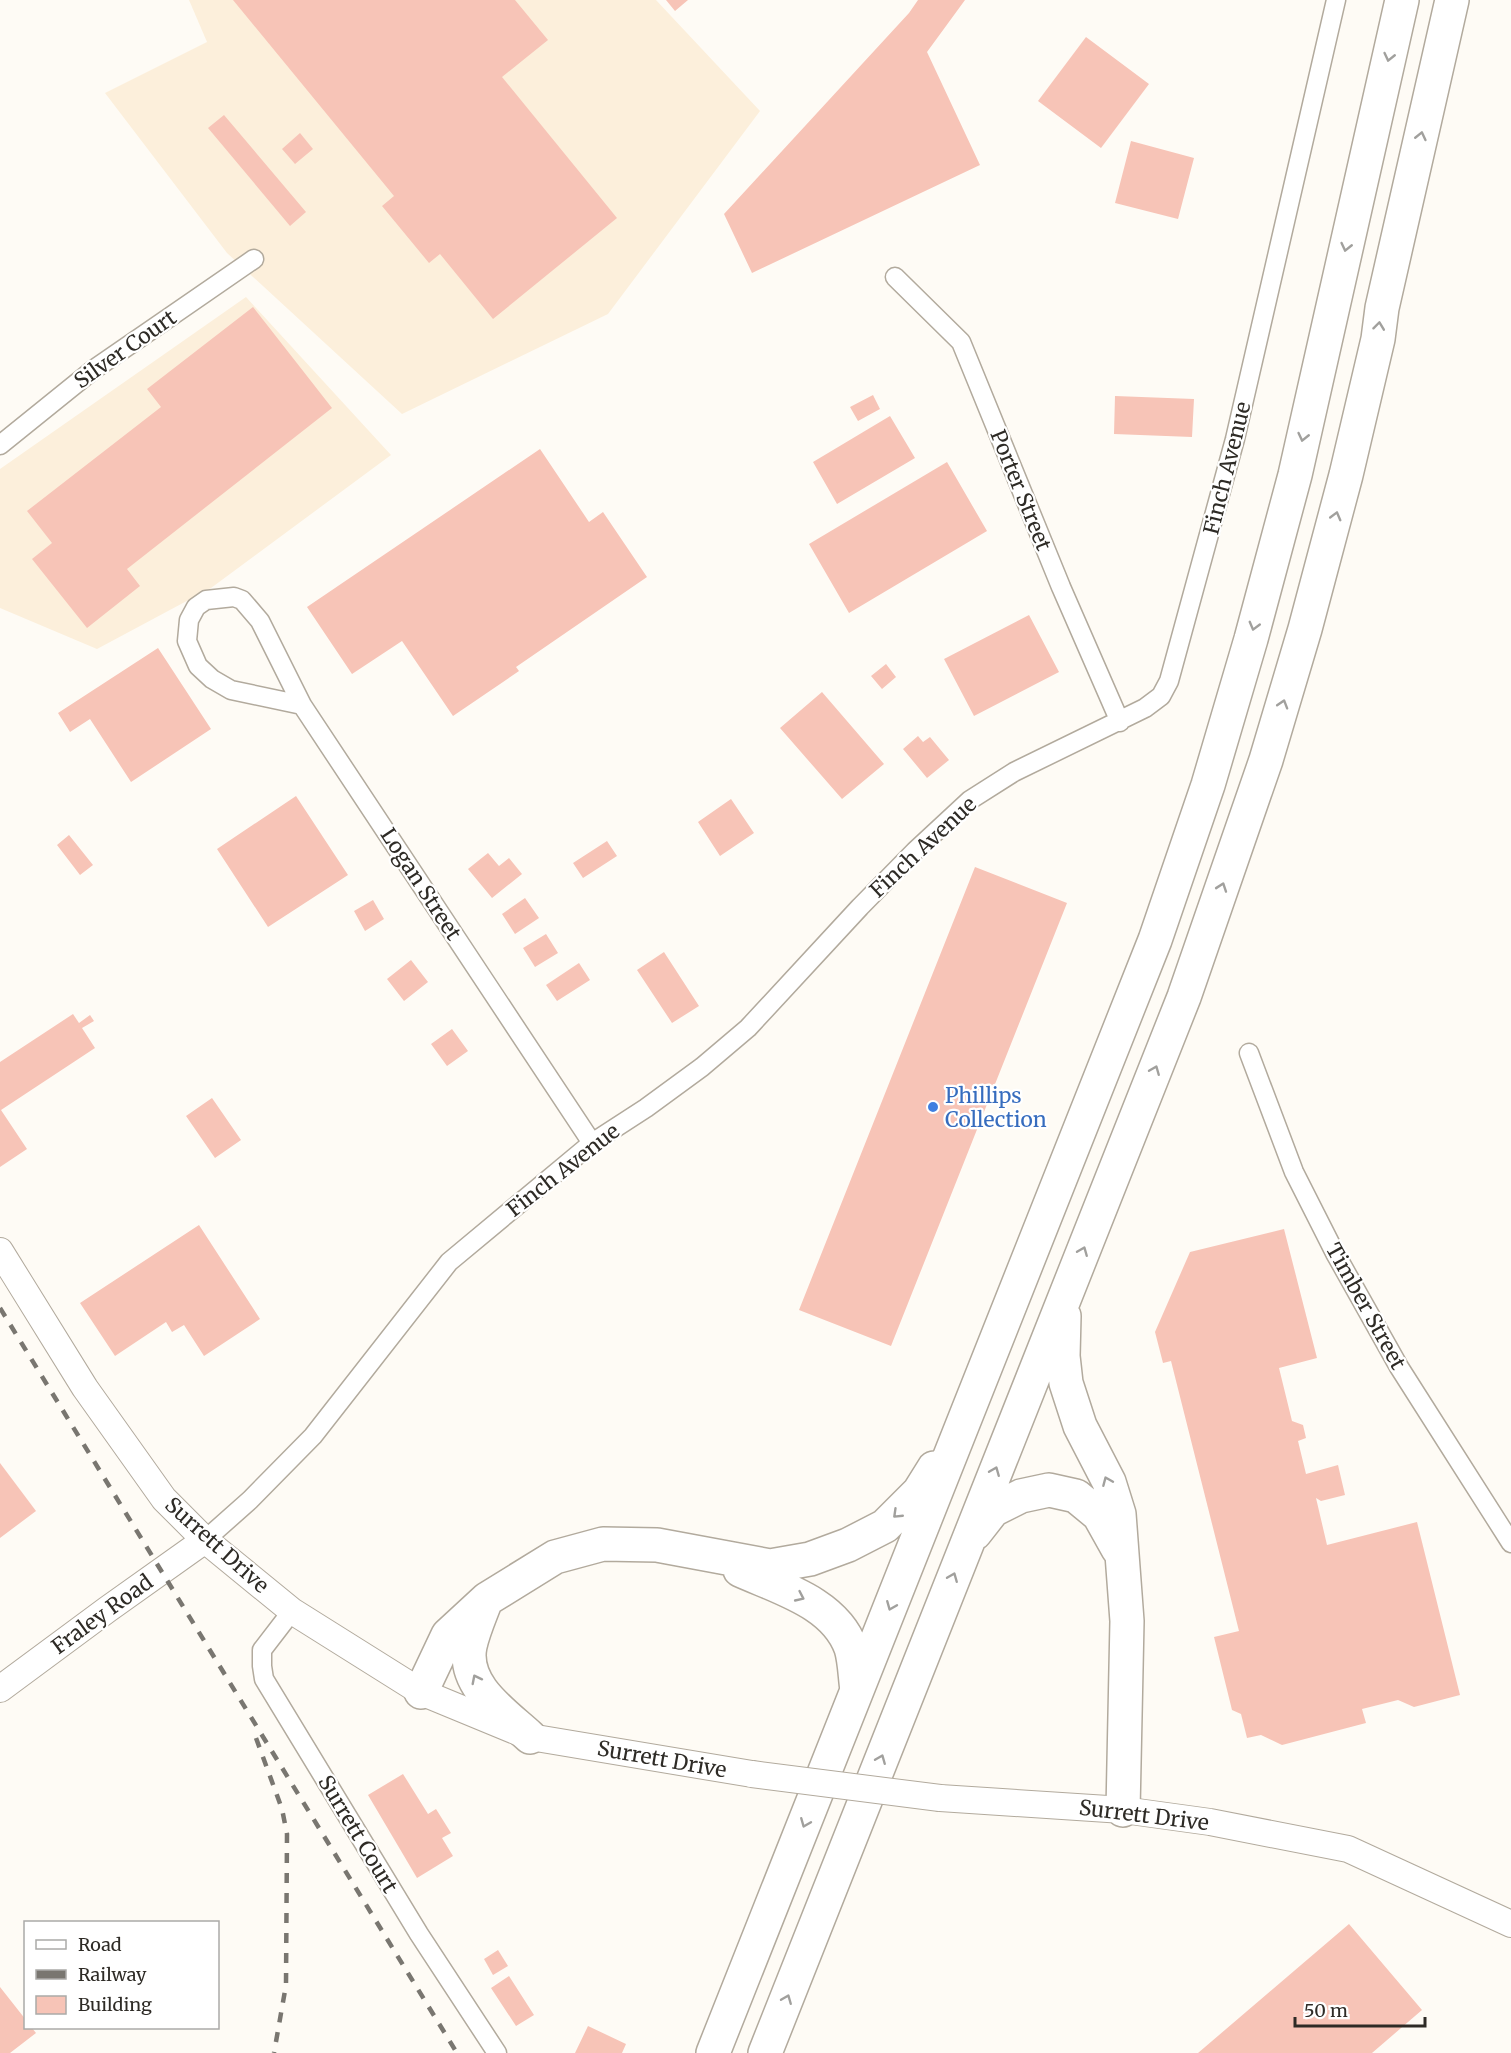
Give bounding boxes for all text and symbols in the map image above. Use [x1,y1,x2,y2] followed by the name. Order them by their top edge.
[1383,52,1396,62] one-way arrow
[1414,131,1427,141] one-way arrow
[1340,242,1353,252] one-way arrow
[69,304,181,394] street label: Silver Court
[1373,322,1385,331] one-way arrow
[1197,399,1257,537] street label: Finch Avenue
[985,426,1057,554] street label: Porter Street
[1297,432,1310,442] one-way arrow
[1328,511,1341,521] one-way arrow
[1249,620,1261,631] one-way arrow
[1276,699,1288,710] one-way arrow
[864,791,982,903] street label: Finch Avenue
[375,823,467,945] street label: Logan Street
[1215,882,1228,893] one-way arrow
[1148,1065,1160,1076] one-way arrow
[945,1082,1047,1133] place label: Phillips Collection
[926,1100,940,1114] marker: Phillips Collection
[501,1117,625,1223] street label: Finch Avenue
[1320,1238,1412,1374] street label: Timber Street
[1076,1246,1088,1257] one-way arrow
[988,1467,1000,1478] one-way arrow
[1102,1477,1114,1488] one-way arrow
[159,1491,275,1599] street label: Surrett Drive
[893,1506,904,1517] one-way arrow
[46,1568,158,1660] street label: Fraley Road
[946,1572,958,1583] one-way arrow
[793,1590,804,1602] one-way arrow
[885,1601,898,1611] one-way arrow
[471,1674,483,1685] one-way arrow
[595,1734,729,1784] street label: Surrett Drive
[874,1754,886,1765] one-way arrow
[312,1770,404,1898] street label: Surrett Court
[1077,1794,1211,1836] street label: Surrett Drive
[800,1816,812,1827] one-way arrow
[24,1921,219,2029] legend
[78,1933,122,1956] text: Road
[78,1963,147,1986] text: Railway
[1295,1990,1426,2028] scale bar
[78,1993,152,2016] text: Building
[779,1994,792,2004] one-way arrow
[1304,1999,1348,2022] text: 50 m

